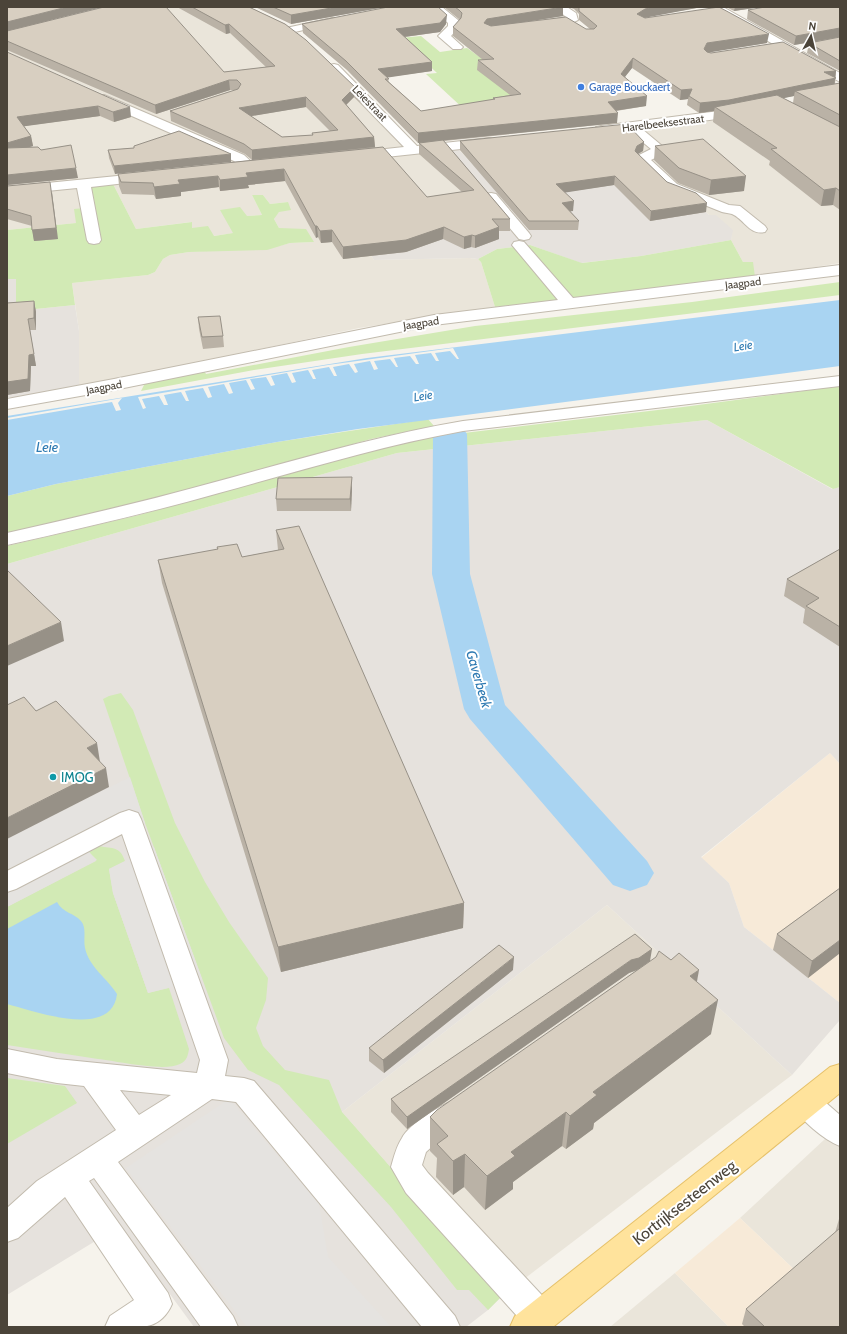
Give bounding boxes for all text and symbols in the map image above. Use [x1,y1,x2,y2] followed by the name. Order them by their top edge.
[791,16,831,56] north arrow
[808,19,817,34] text: N
[589,80,671,94] place label: Garage Bouckaert
[349,82,391,124] street label: Leiestraat
[576,82,586,92] marker: Garage Bouckaert
[621,111,705,135] street label: Harelbeeksestraat
[723,274,762,292] street label: Jaagpad
[401,313,440,333] street label: Jaagpad
[732,337,754,354] water label: Leie
[84,377,123,398] street label: Jaagpad
[412,387,434,404] water label: Leie
[36,438,59,456] water label: Leie
[462,648,496,711] water label: Gaverbeek
[61,769,94,785] place label: IMOG
[48,772,58,782] marker: IMOG
[629,1155,741,1249] street label: Kortrijksesteenweg

